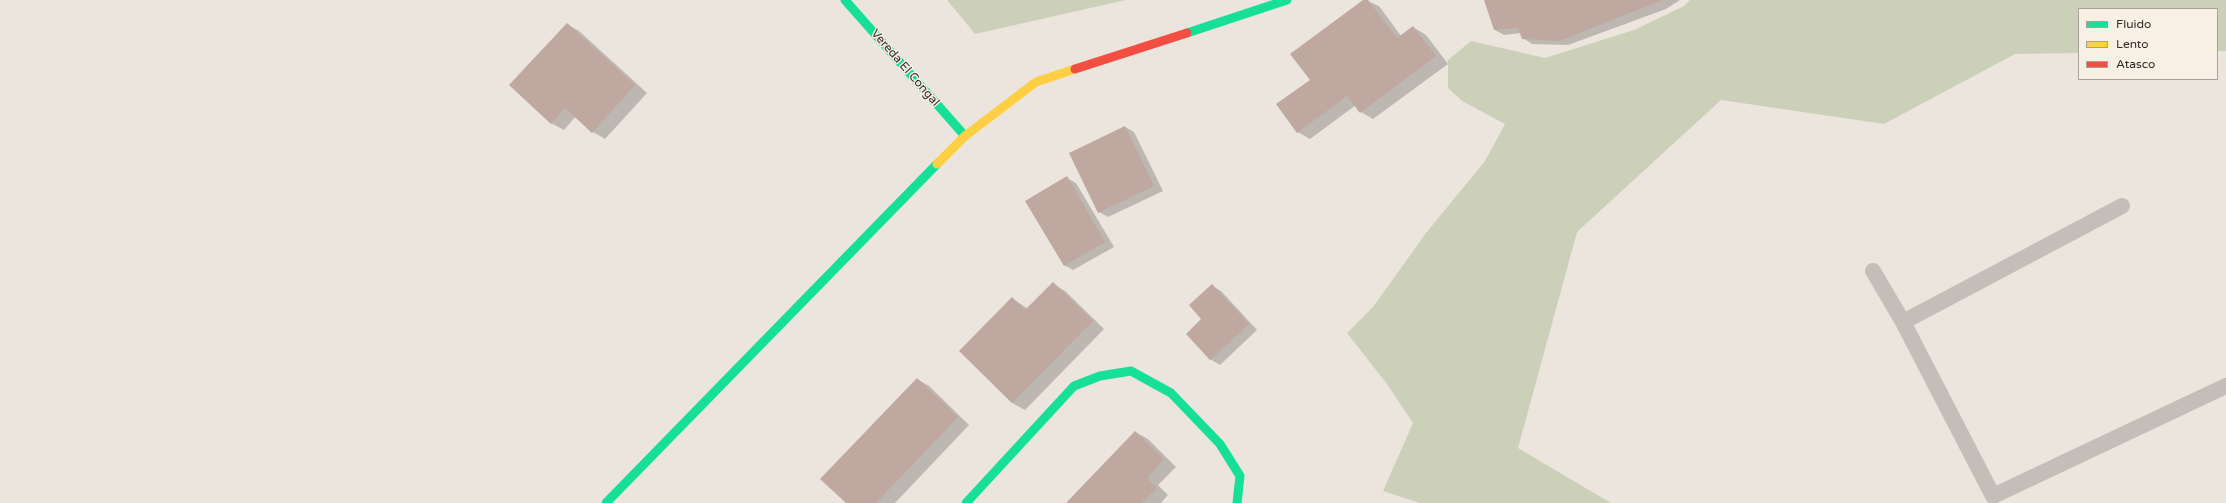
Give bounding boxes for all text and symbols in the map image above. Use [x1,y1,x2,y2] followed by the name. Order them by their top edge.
[2078,8,2218,80] legend
[2116,17,2151,31] text: Fluido
[868,27,942,109] street label: Vereda El Congal
[2116,37,2149,51] text: Lento
[2116,57,2155,71] text: Atasco

